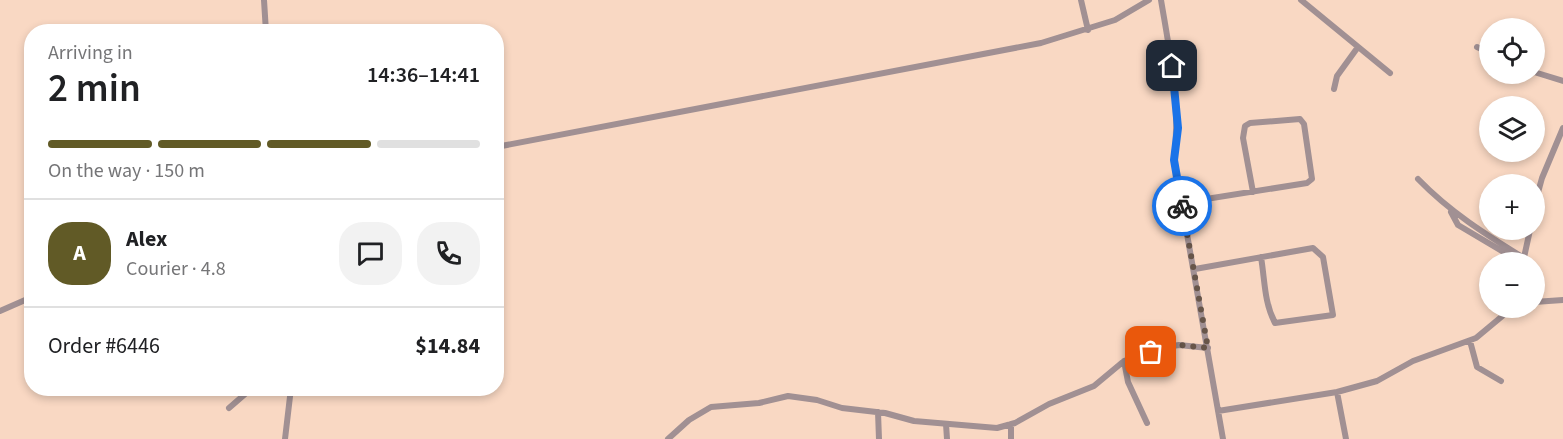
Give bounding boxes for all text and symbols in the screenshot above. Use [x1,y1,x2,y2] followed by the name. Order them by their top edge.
[1479,18,1545,318] map controls
[1479,18,1545,84] button: locate
[48,39,133,67] text: Arriving in
[1146,40,1197,91] pin
[1155,49,1188,82] icon: home
[367,59,480,91] text: 14:36–14:41
[48,61,141,117] text: 2 min
[1479,96,1545,162] button: layers
[48,157,205,185] text: On the way · 150 m
[1479,174,1545,240] button: +
[1152,176,1212,236] courier
[1166,190,1199,223] icon: bike
[339,222,402,285] button: chat
[417,222,480,285] button: phone
[126,223,167,255] text: Alex
[73,237,86,269] text: A
[1479,252,1545,318] button: −
[126,255,226,283] text: Courier · 4.8
[1125,326,1176,377] pin
[48,330,160,362] text: Order #6446
[415,330,480,362] text: $14.84
[1134,335,1167,368] icon: bag

